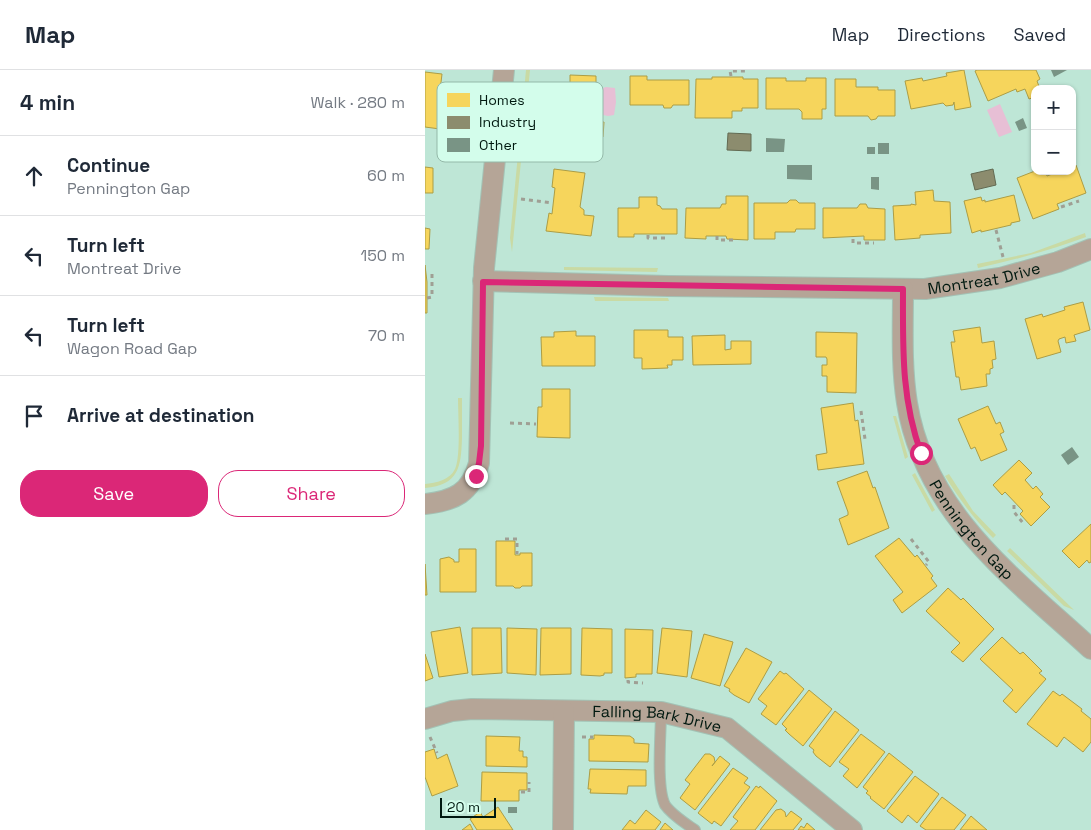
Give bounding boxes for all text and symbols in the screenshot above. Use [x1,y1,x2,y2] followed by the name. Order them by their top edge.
[25,19,75,50] text: Map
[832,23,869,46] text: Map
[897,23,986,46] text: Directions
[1014,23,1066,46] text: Saved
[437,82,603,162] legend
[1031,85,1076,175] map controls
[1031,85,1076,130] button: +
[20,89,75,116] text: 4 min
[479,91,525,109] text: Homes
[310,92,405,113] text: Walk · 280 m
[479,113,536,131] text: Industry
[1031,130,1076,175] button: −
[479,136,517,154] text: Other
[67,153,150,178] text: Continue
[20,162,48,190] icon: ahead
[367,165,405,186] text: 60 m
[67,178,190,199] text: Pennington Gap
[67,233,145,258] text: Turn left
[20,242,48,270] icon: left
[361,245,405,266] text: 150 m
[926,257,1043,299] street label: Montreat Drive
[67,258,181,279] text: Montreat Drive
[67,313,145,338] text: Turn left
[20,322,48,350] icon: left
[368,325,405,346] text: 70 m
[67,338,197,359] text: Wagon Road Gap
[20,402,48,430] icon: arrive
[67,403,255,428] text: Arrive at destination
[910,442,933,465] route start
[465,465,488,488] route end
[20,470,208,517] button: Save
[218,470,405,517] button: Share
[924,476,1018,585] street label: Pennington Gap
[592,701,724,737] street label: Falling Bark Drive
[440,795,496,818] scale bar
[447,798,480,816] text: 20 m

